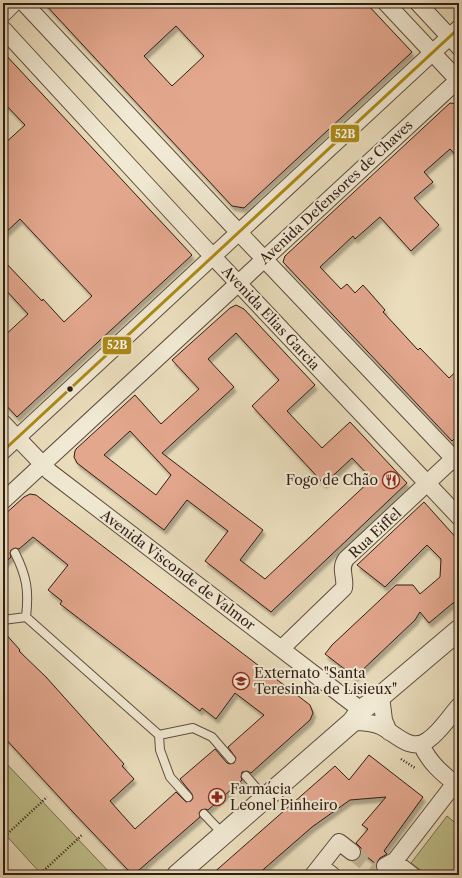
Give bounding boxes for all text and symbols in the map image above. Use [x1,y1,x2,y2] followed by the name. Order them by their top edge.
[255,116,417,269] street label: Avenida Defensores de Chaves
[330,124,360,143] line badge: 52B
[335,127,355,141] text: 52B
[217,262,324,374] street label: Avenida Elias Garcia
[102,336,132,355] line badge: 52B
[107,338,127,352] text: 52B
[65,384,75,394] unlabelled marker
[381,470,401,490] restaurant icon: Fogo de Chão
[286,471,378,489] place label: Fogo de Chão
[345,504,405,562] street label: Rua Eiffel
[96,505,259,634] street label: Avenida Visconde de Valmor
[254,664,397,698] place label: Externato "Santa Teresinha de Lisieux"
[231,671,251,691] school or university icon: Externato "Santa Teresinha de Lisieux"
[230,780,338,814] place label: Farmácia Leonel Pinheiro
[207,787,227,807] pharmacy icon: Farmácia Leonel Pinheiro

